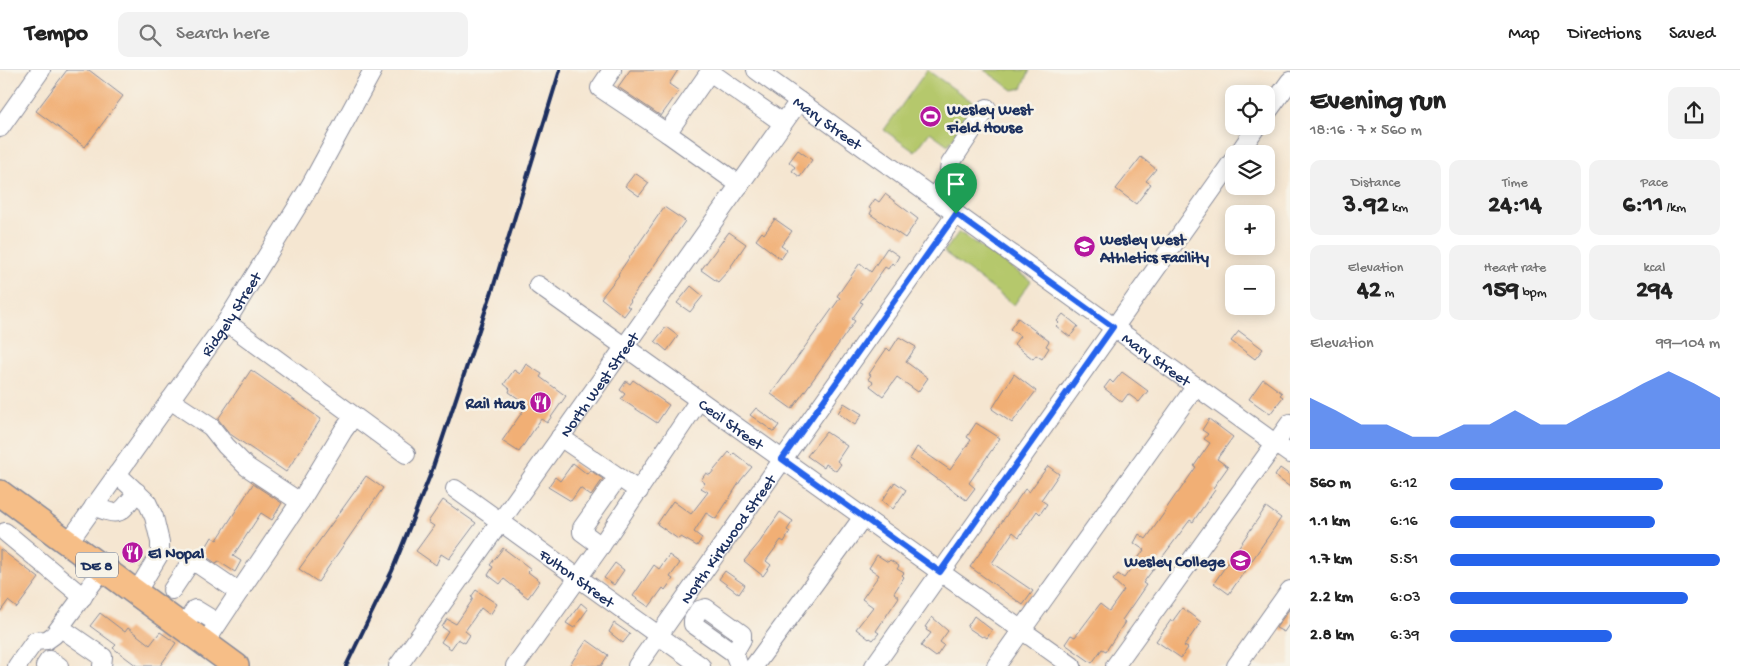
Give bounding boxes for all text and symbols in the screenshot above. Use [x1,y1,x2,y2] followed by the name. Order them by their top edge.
[118,12,468,57] search box
[25,20,88,49] text: Tempo
[136,21,164,49] icon: search
[176,23,270,46] text: Search here
[1508,24,1540,45] text: Map
[1568,24,1641,45] text: Directions
[1669,24,1715,45] text: Saved
[1225,85,1275,315] map controls
[1225,85,1275,135] button: locate
[1310,86,1446,119] text: Evening run
[1668,87,1720,139] button: share
[788,94,865,157] street label: Mary Street
[946,102,1034,139] place label: Wesley West Field House
[919,105,943,129] sports icon: Wesley West Field House
[1310,122,1422,141] text: 18:16 · 7 × 560 m
[1225,145,1275,195] button: layers
[935,163,977,214] pin
[942,170,970,198] icon: arrive
[1351,175,1400,192] text: Distance
[1502,175,1528,192] text: Time
[1641,175,1668,192] text: Pace
[1343,192,1389,221] text: 3.92
[1488,192,1542,221] text: 24:14
[1623,192,1663,221] text: 6:11
[1389,200,1408,217] text: km
[1663,200,1686,217] text: /km
[1225,205,1275,255] button: +
[1099,232,1209,269] place label: Wesley West Athletics Facility
[1072,235,1096,259] school or university icon: Wesley West Athletics Facility
[1348,260,1403,277] text: Elevation
[1484,260,1546,277] text: Heart rate
[1643,260,1665,277] text: kcal
[1225,265,1275,315] button: −
[198,269,268,361] street label: Ridgely Street
[1357,277,1381,306] text: 42
[1483,277,1519,306] text: 159
[1636,277,1673,306] text: 294
[1381,285,1394,302] text: m
[1519,285,1547,302] text: bpm
[557,329,646,442] street label: North West Street
[1117,330,1194,393] street label: Mary Street
[1310,335,1374,354] text: Elevation
[1656,335,1720,354] text: 99–104 m
[529,390,553,414] restaurant icon: Rail Haus
[465,396,526,415] place label: Rail Haus
[693,396,767,457] street label: Cecil Street
[678,471,783,609] street label: North Kirkwood Street
[1310,475,1351,494] text: 560 m
[1390,475,1417,494] text: 6:12
[1310,513,1350,532] text: 1.1 km
[1390,513,1418,532] text: 6:16
[120,540,144,564] restaurant icon: El Nopal
[148,546,205,565] place label: El Nopal
[533,546,618,614] street label: Fulton Street
[1229,548,1253,572] school or university icon: Wesley College
[1310,551,1352,570] text: 1.7 km
[1390,551,1418,570] text: 5:51
[76,552,118,578] road number: DE 8
[1123,554,1226,573] place label: Wesley College
[1310,589,1353,608] text: 2.2 km
[1390,589,1421,608] text: 6:03
[1310,627,1354,646] text: 2.8 km
[1390,627,1419,646] text: 6:39

